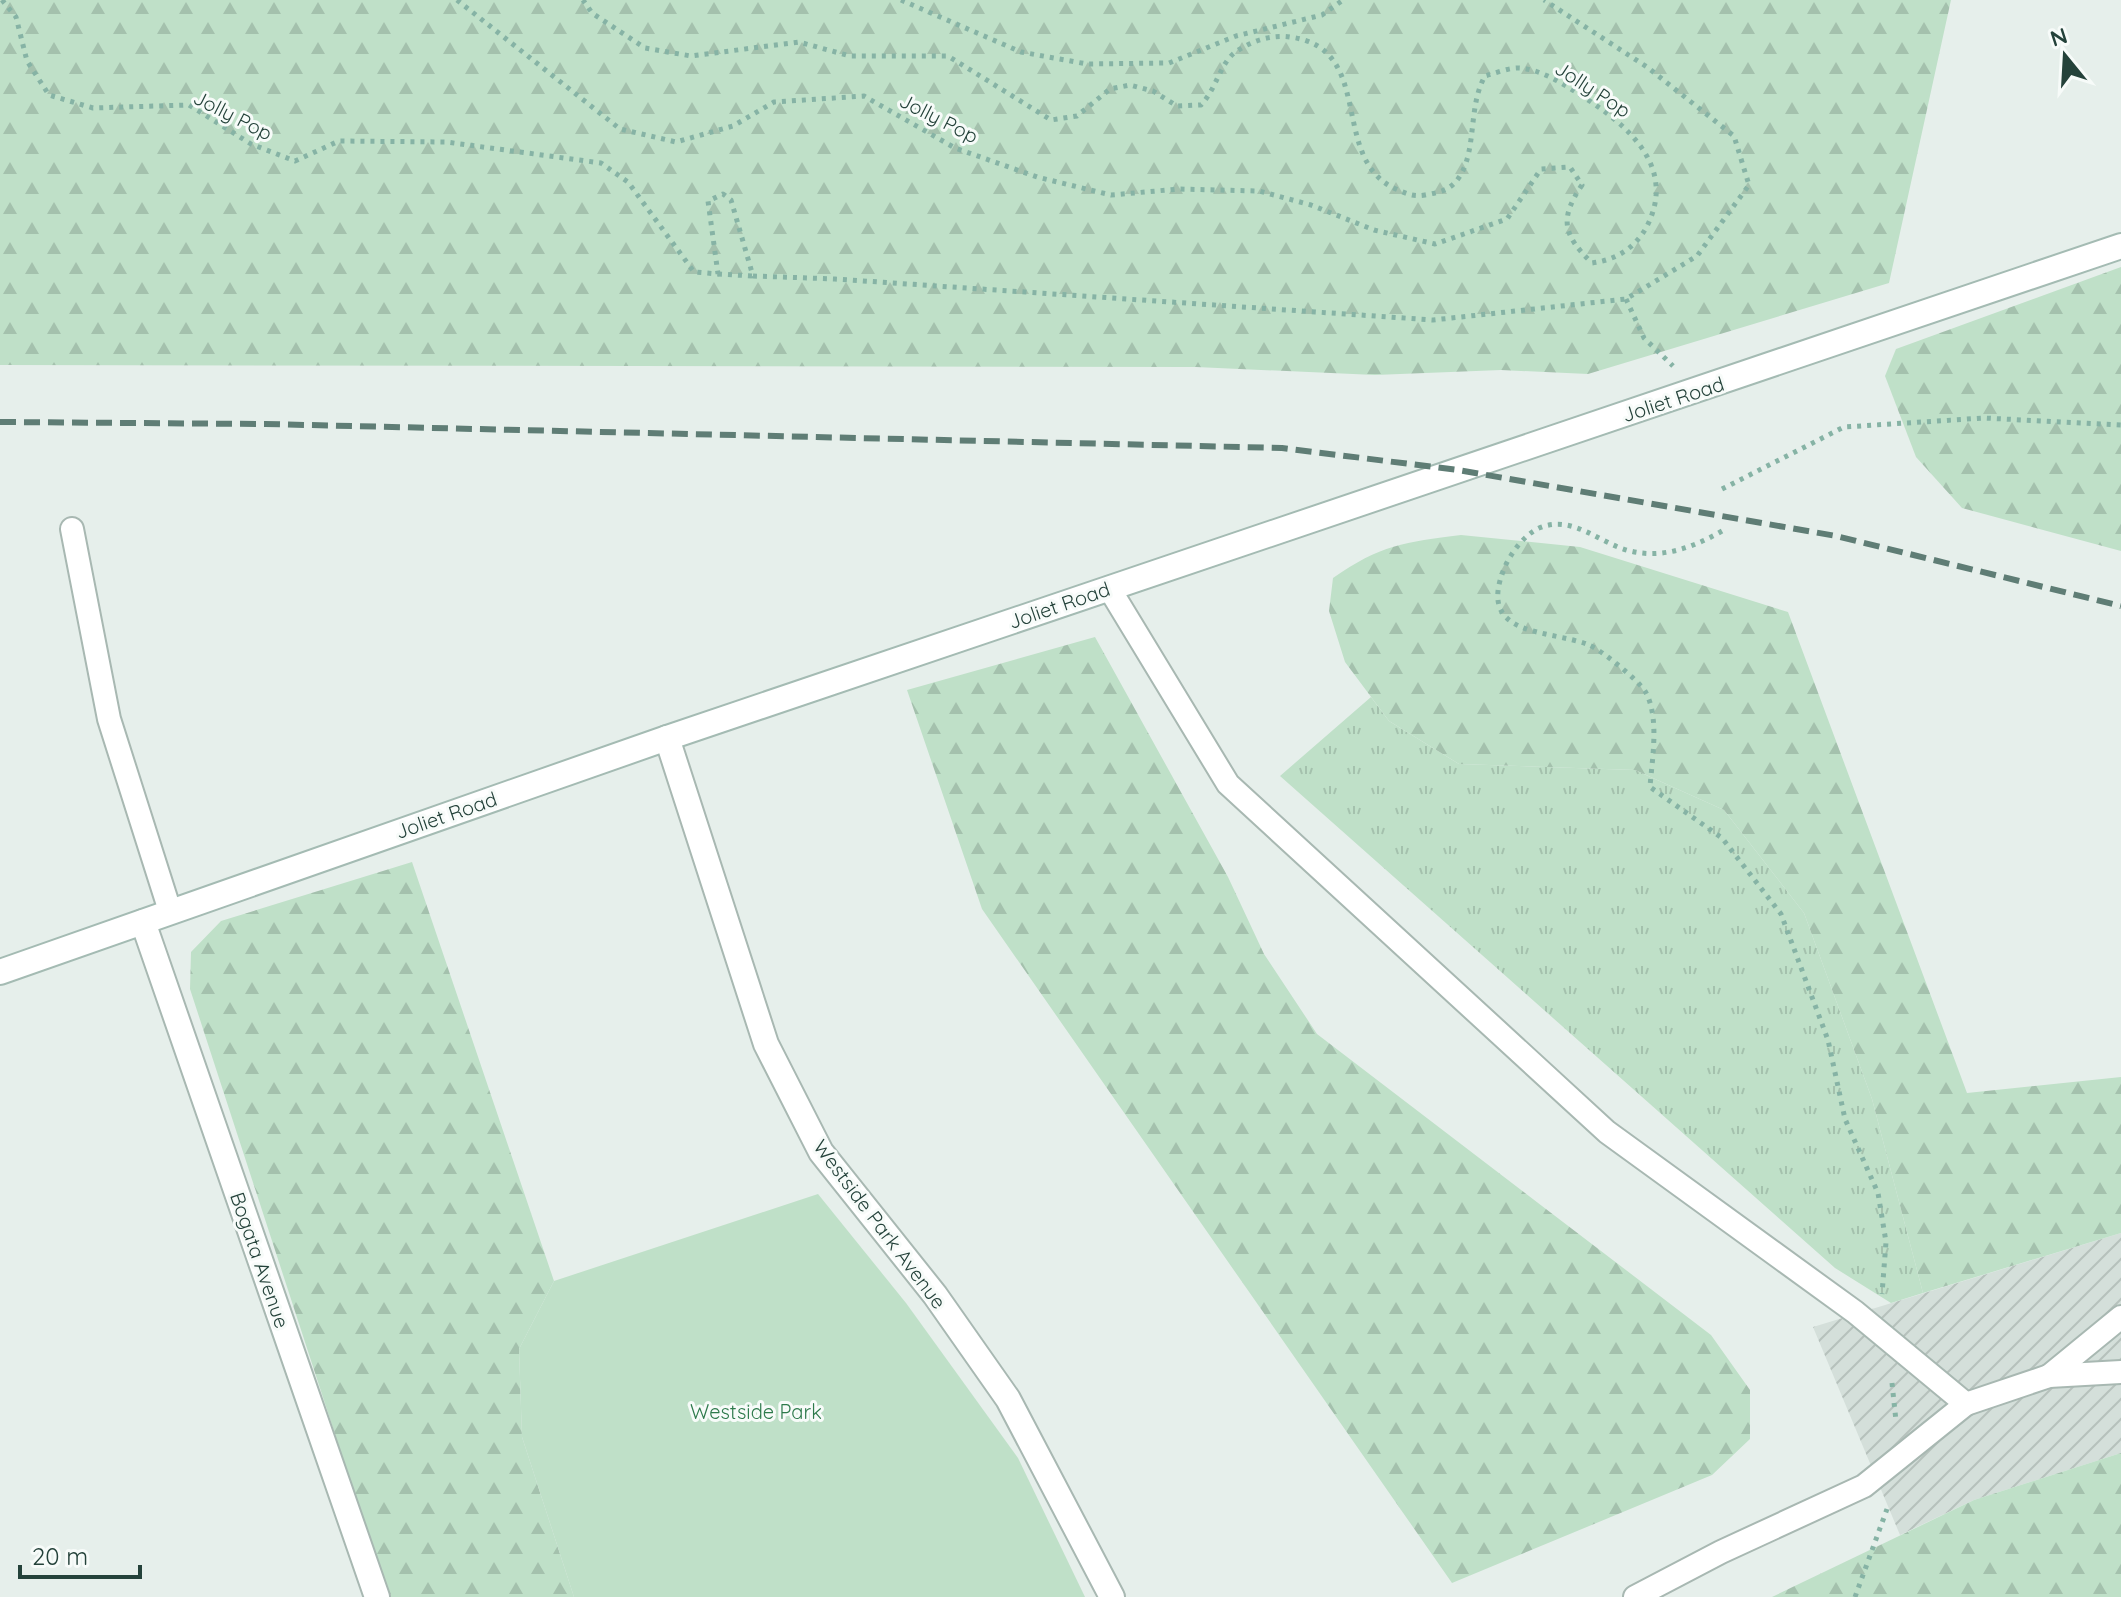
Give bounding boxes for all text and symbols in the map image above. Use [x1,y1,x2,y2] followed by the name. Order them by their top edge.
[2025,16,2105,96] north arrow
[2047,21,2071,53] text: N
[1550,55,1636,123] street label: Jolly Pop
[189,85,277,145] street label: Jolly Pop
[895,88,983,148] street label: Jolly Pop
[1619,371,1727,427] street label: Joliet Road
[1005,576,1113,634] street label: Joliet Road
[392,786,500,844] street label: Joliet Road
[808,1134,952,1314] street label: Westside Park Avenue
[225,1189,295,1331] street label: Bogata Avenue
[690,1399,822,1424] park label: Westside Park
[20,1529,140,1579] scale bar
[32,1541,88,1571] text: 20 m

